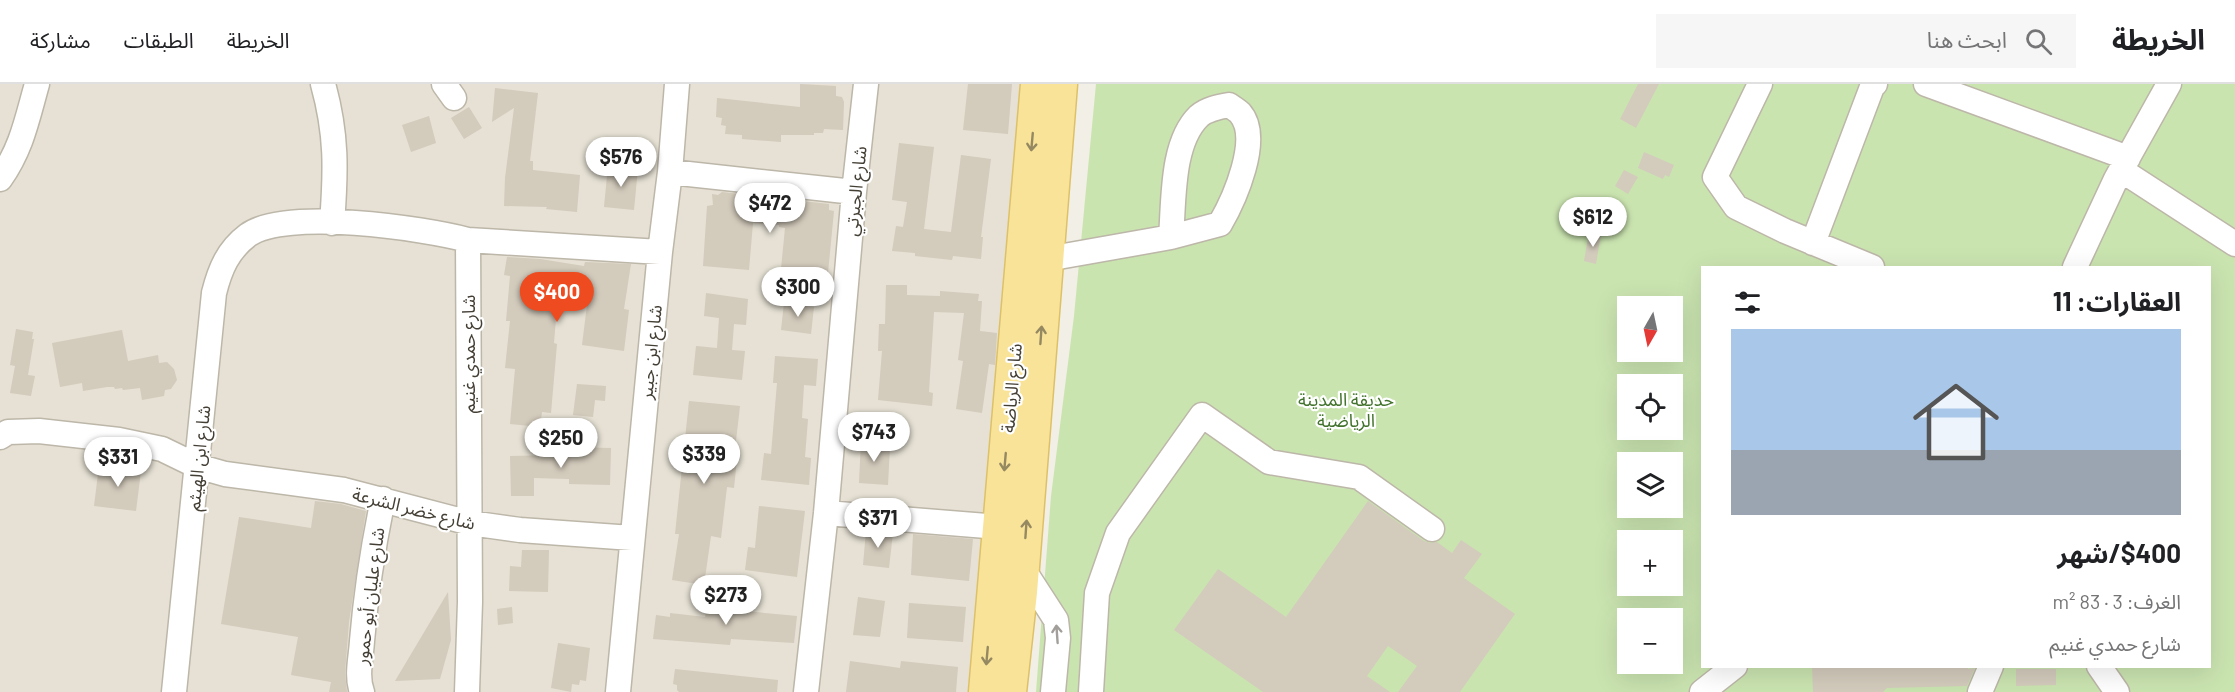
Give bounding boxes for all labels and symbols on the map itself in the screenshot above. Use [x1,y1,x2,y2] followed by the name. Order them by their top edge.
[1026,132,1037,152] one-way arrow
[585,137,657,188] pin: $576
[839,145,875,238] street label: شارع الجبرتي
[734,183,806,234] pin: $472
[1557,197,1629,248] pin: $612
[762,267,834,318] pin: $300
[521,272,593,323] pin: $400
[457,295,483,413] street label: شارع حمدي غنيم
[1617,296,1683,362] north arrow
[634,304,670,402] street label: شارع ابن جبير
[1036,325,1047,345] one-way arrow
[996,342,1030,434] street label: شارع الرياضة
[1298,388,1394,432] park label: حديقة المدينة الرياضية
[182,404,218,512] street label: شارع ابن الهيثم
[838,412,910,463] pin: $743
[525,418,597,469] pin: $250
[668,434,740,485] pin: $339
[82,437,154,488] pin: $331
[999,452,1010,472] one-way arrow
[349,482,478,538] street label: شارع خضر الشرعة
[842,498,914,549] pin: $371
[1021,520,1032,540] one-way arrow
[350,526,392,667] street label: شارع عليان أبو حمور
[690,575,762,626] pin: $273
[1051,624,1062,644] one-way arrow
[981,646,992,666] one-way arrow

